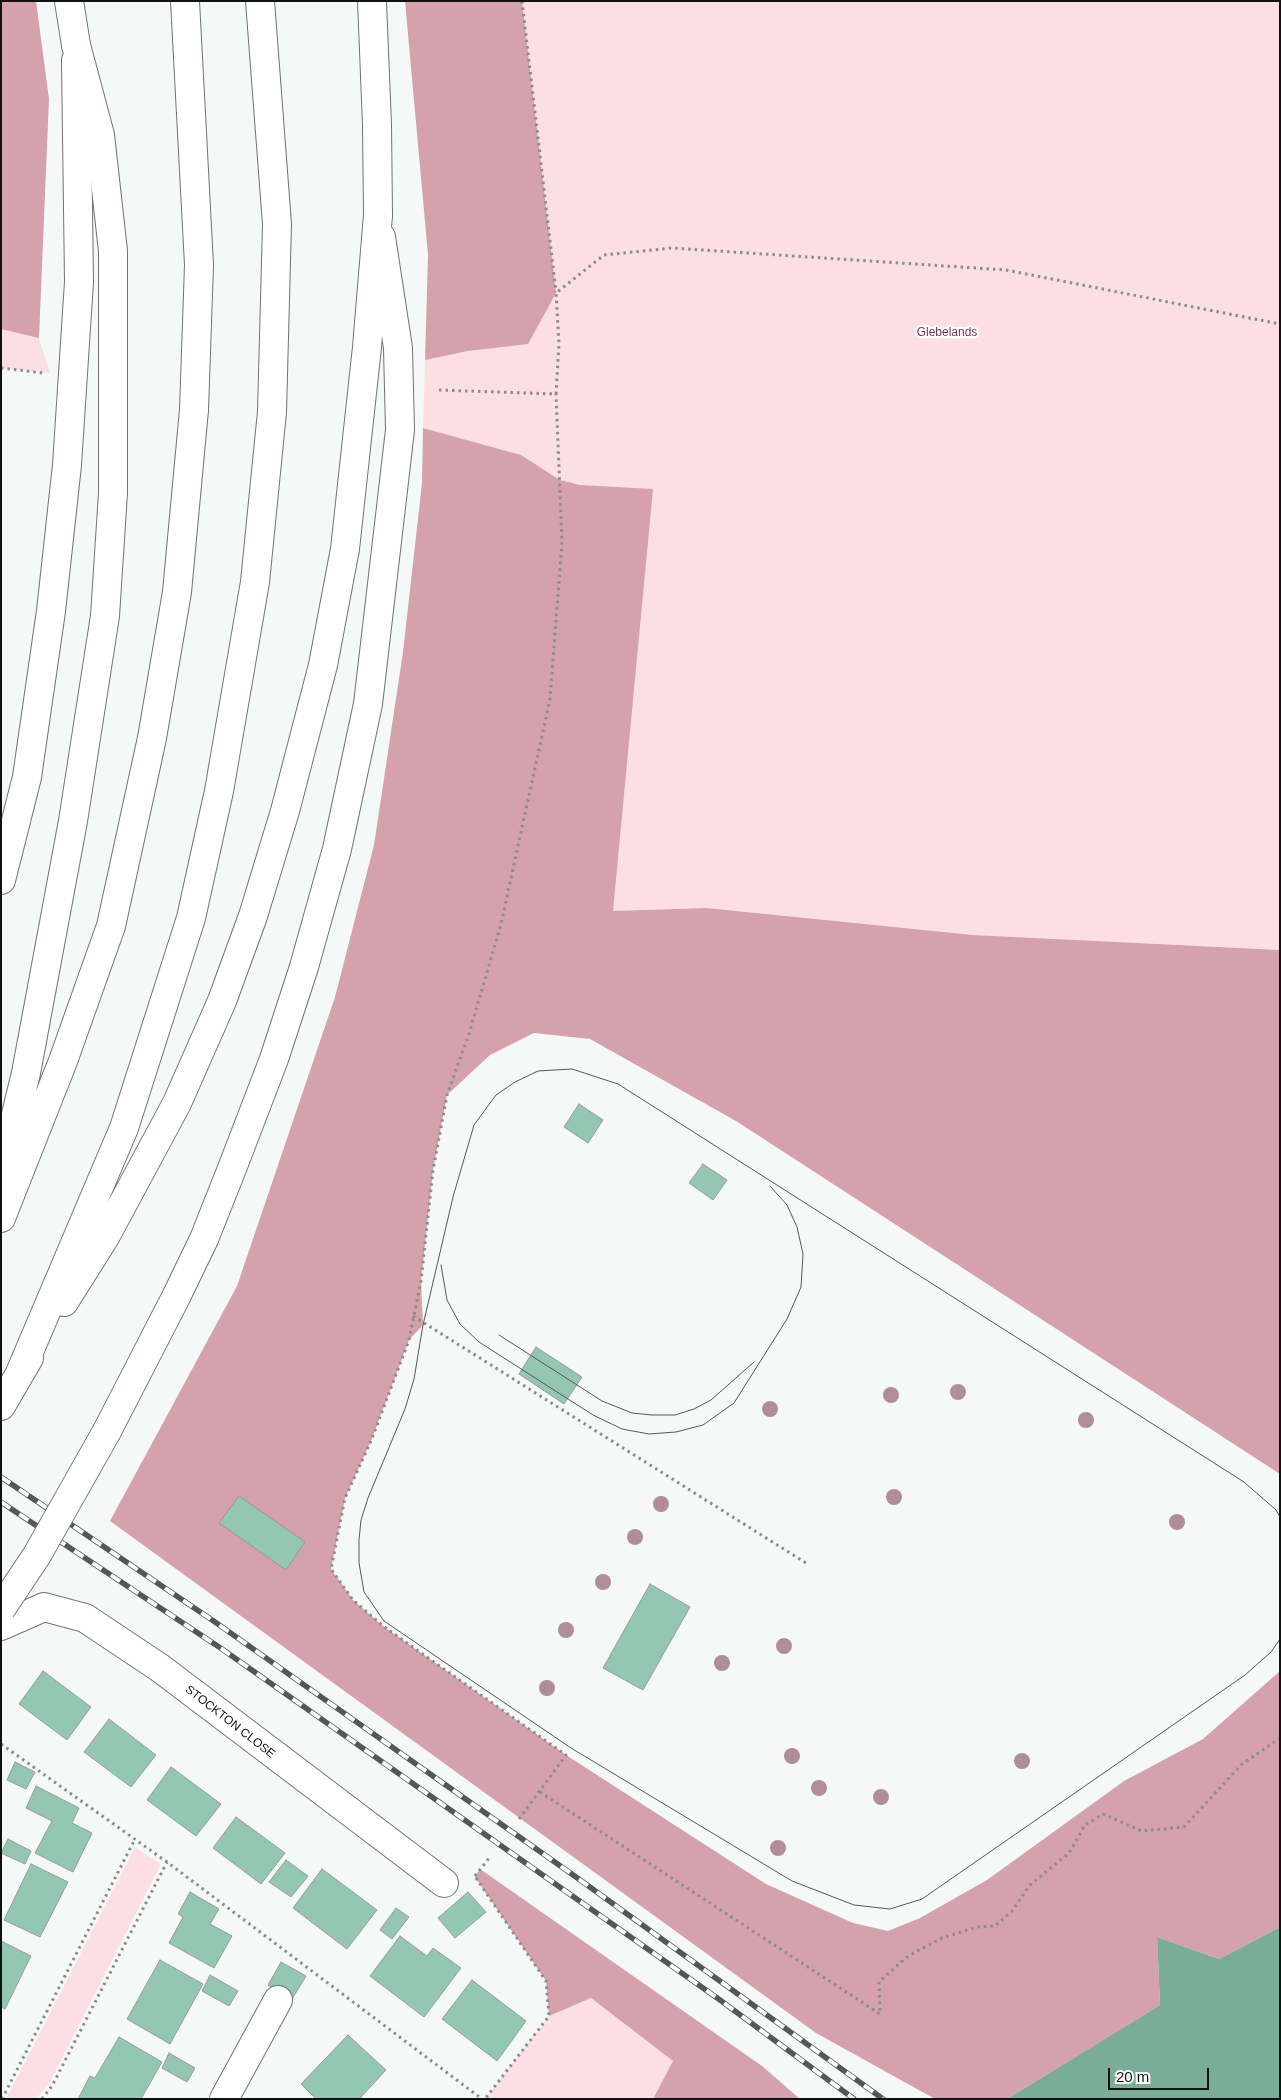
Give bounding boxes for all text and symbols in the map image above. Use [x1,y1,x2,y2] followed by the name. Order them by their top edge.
[917,326,977,340] park label: Glebelands
[182,1682,278,1762] street label: STOCKTON CLOSE
[1111,2058,1212,2090] scale bar
[1116,2068,1149,2085] text: 20 m

